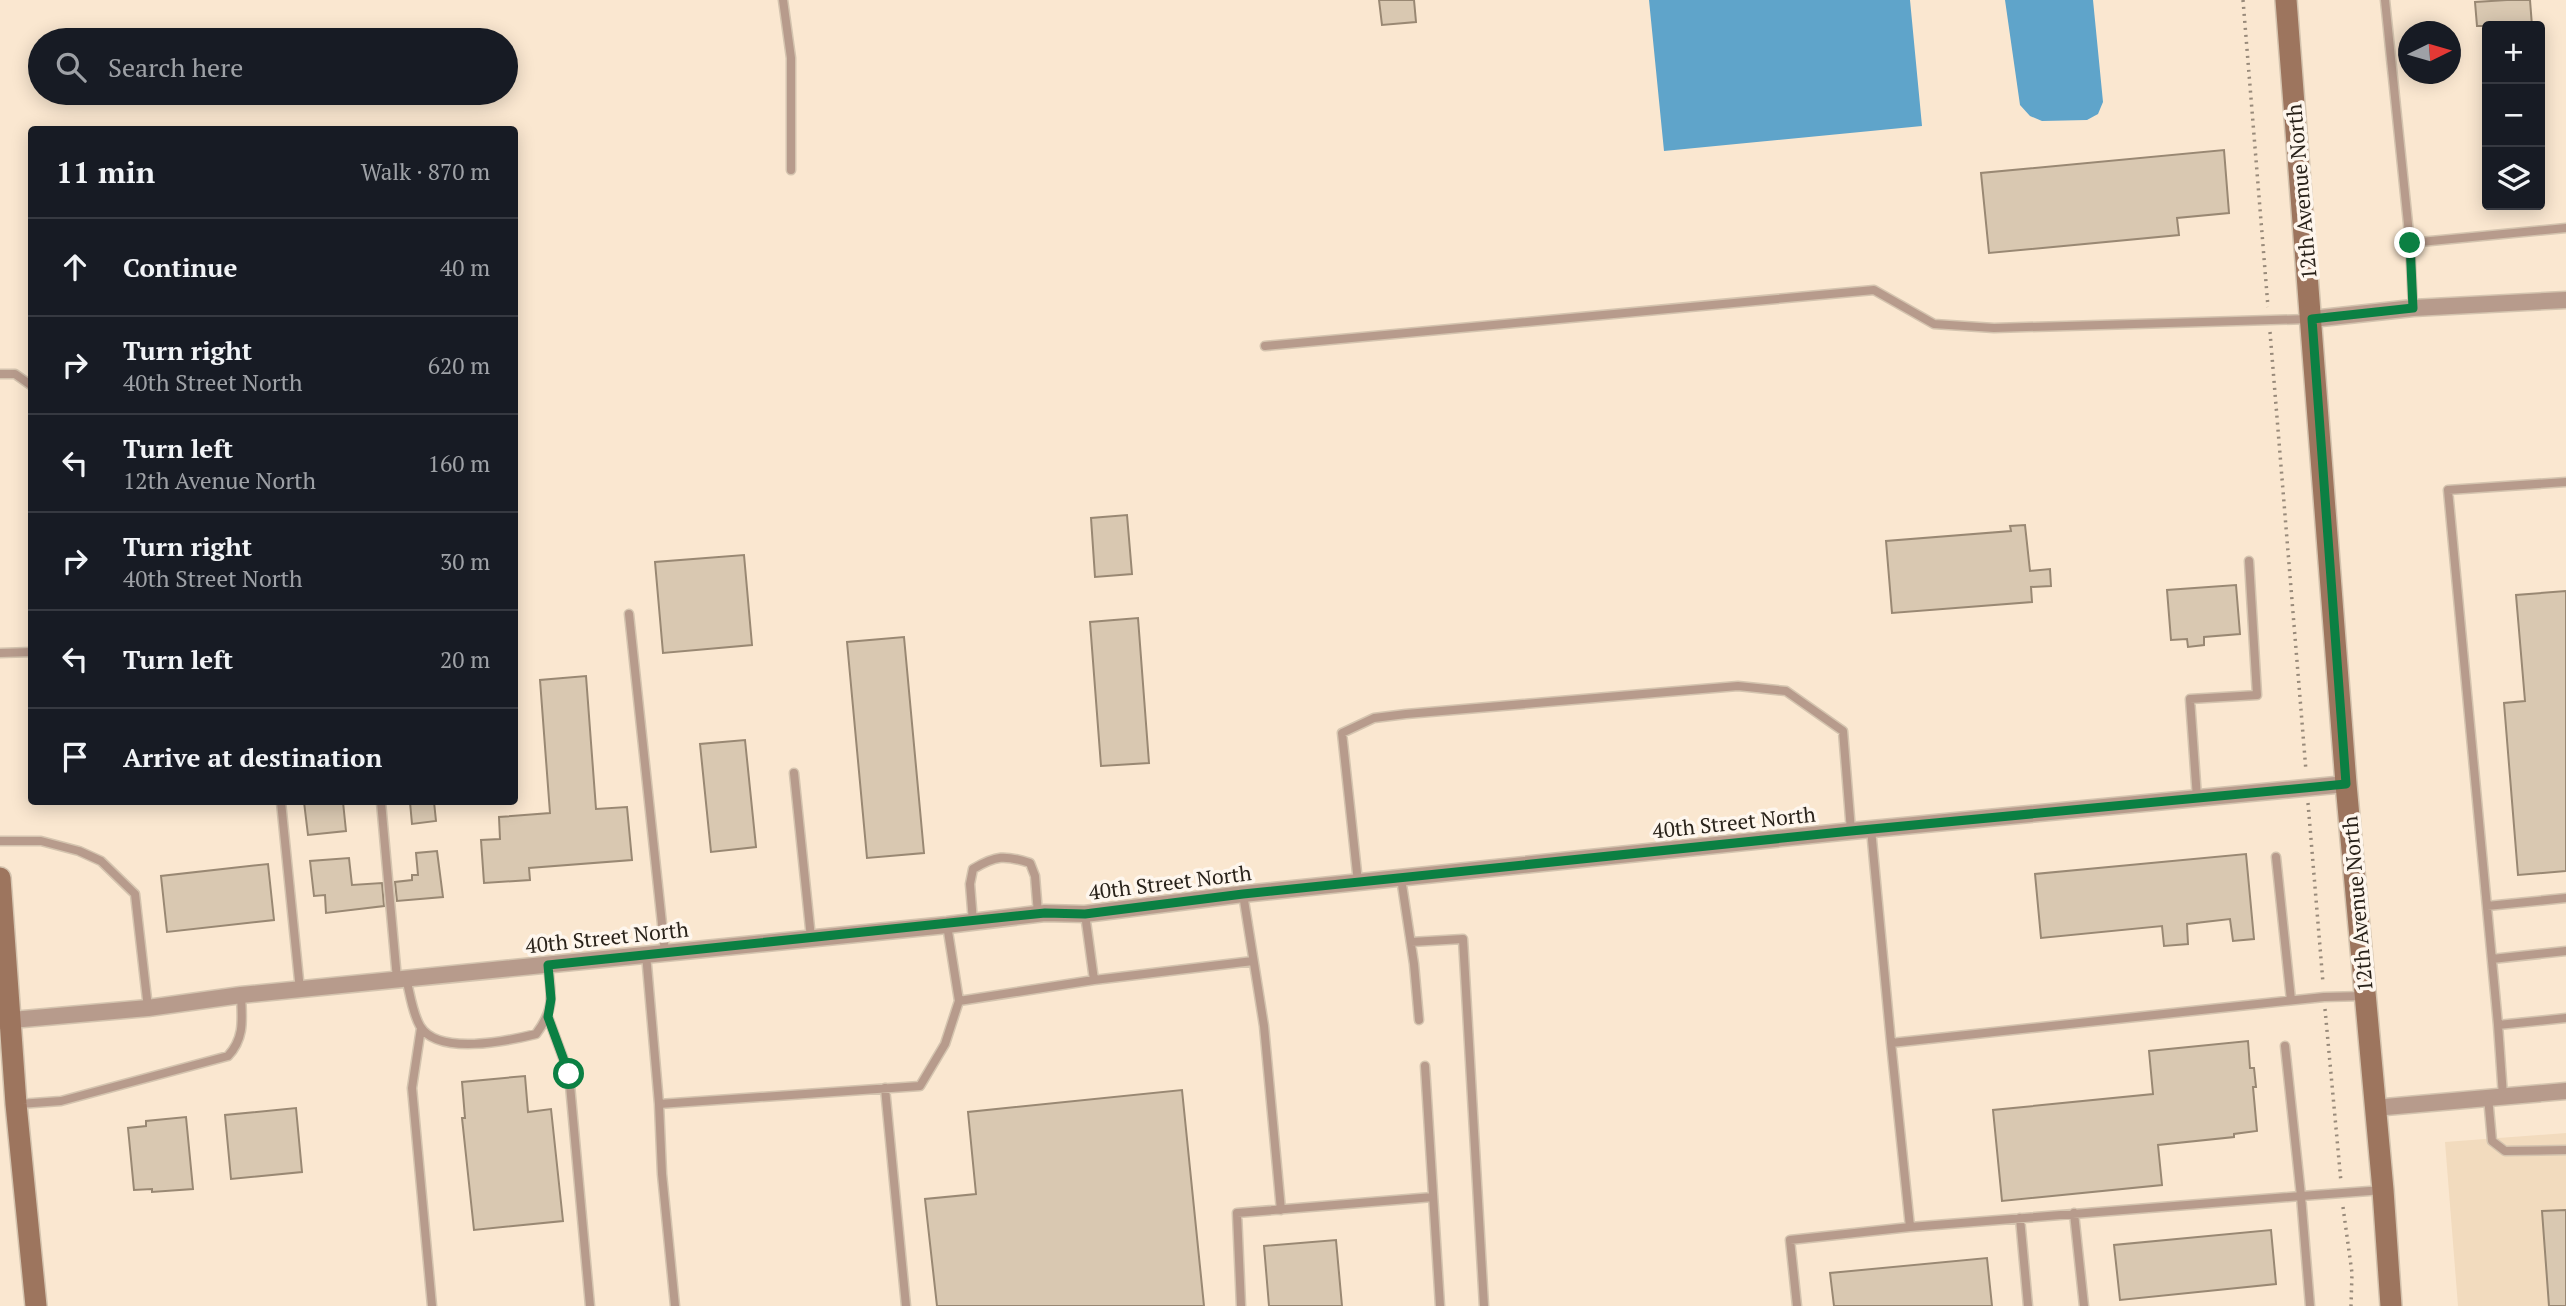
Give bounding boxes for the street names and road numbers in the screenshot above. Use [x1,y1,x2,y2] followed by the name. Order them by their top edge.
[2279,103,2323,281] street label: 12th Avenue North
[1651,800,1817,844] street label: 40th Street North
[2335,815,2379,993] street label: 12th Avenue North
[1087,858,1253,906] street label: 40th Street North
[524,915,690,959] street label: 40th Street North

